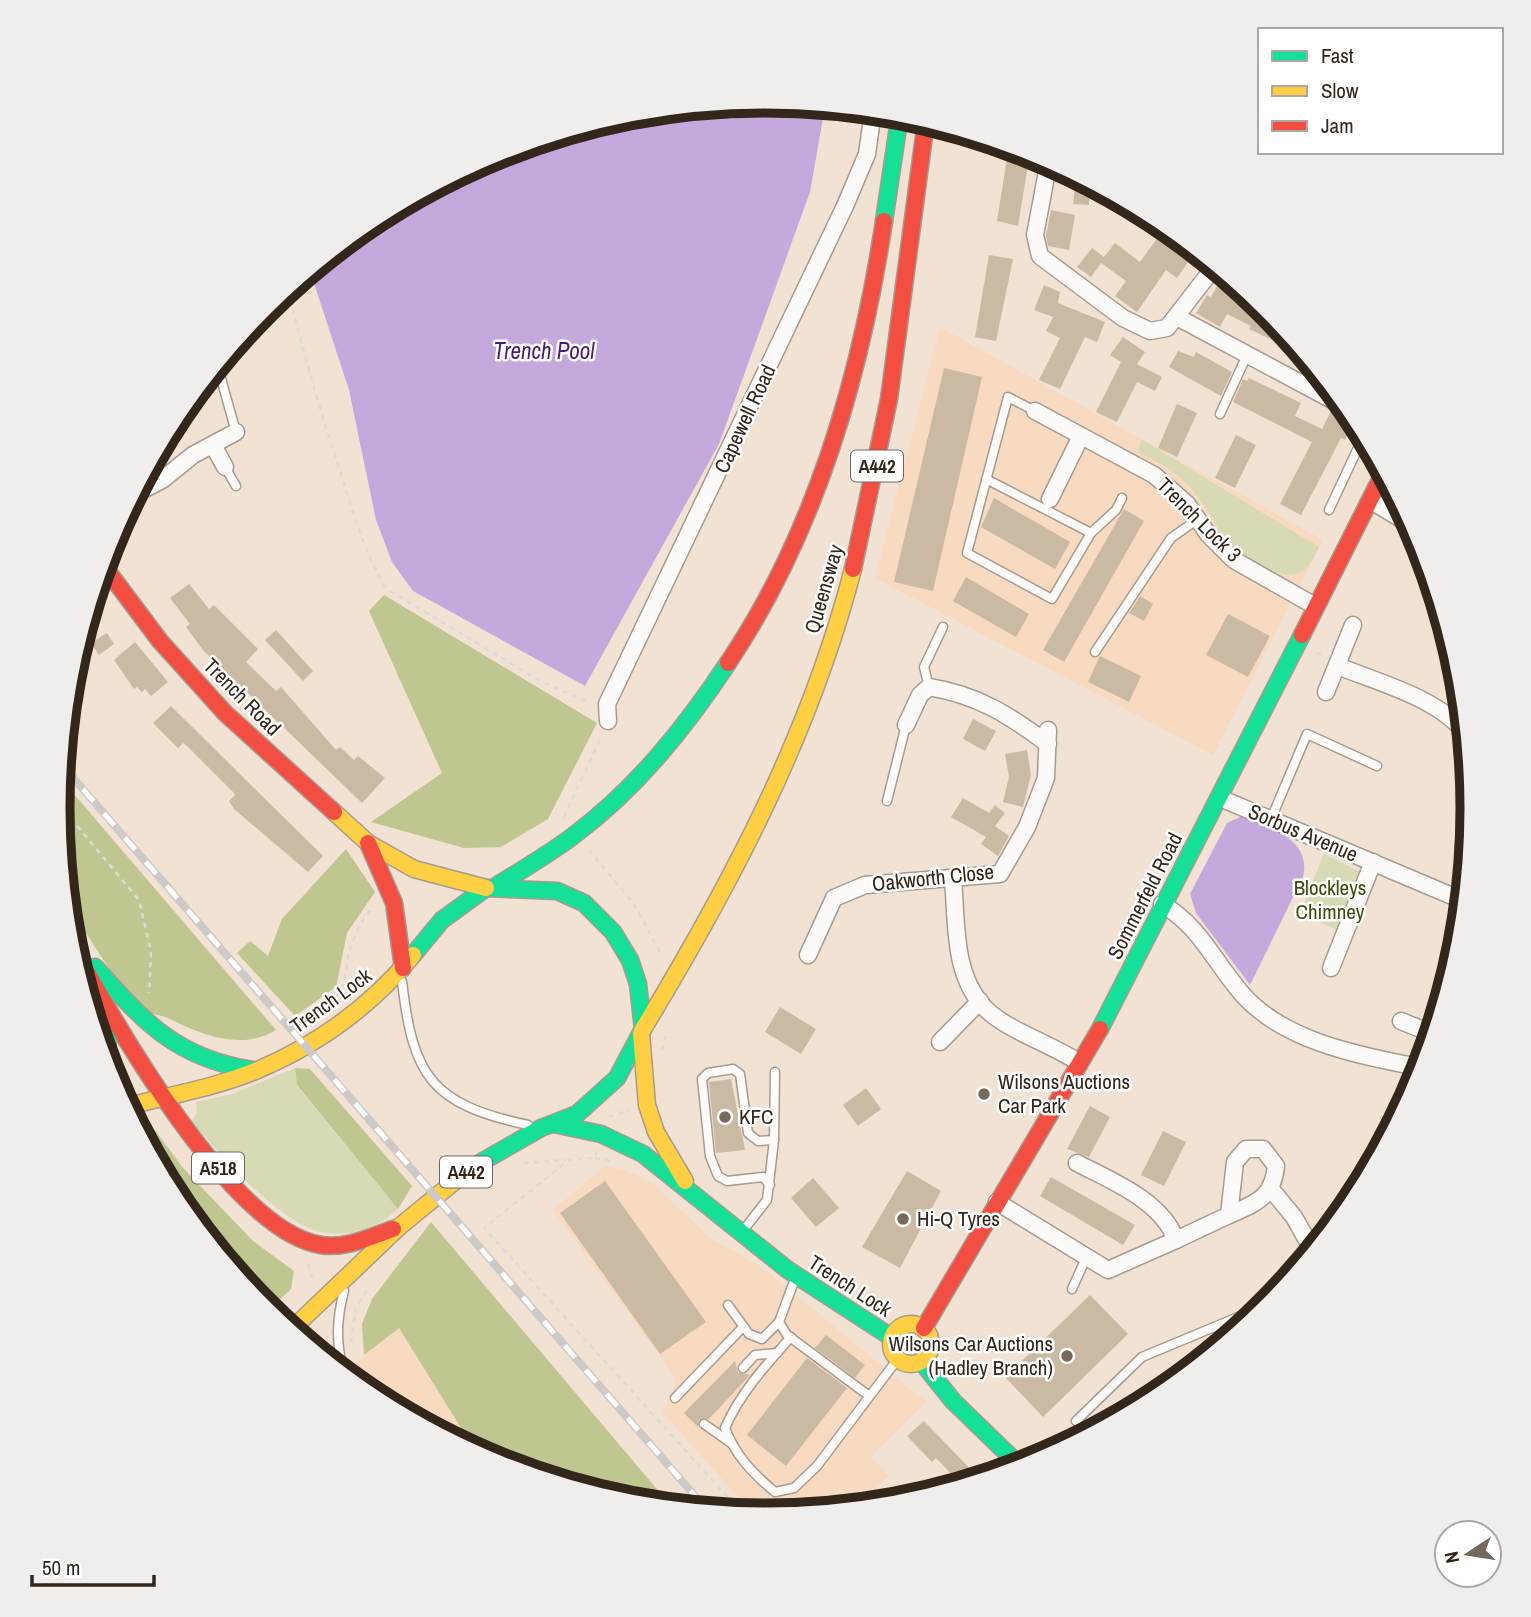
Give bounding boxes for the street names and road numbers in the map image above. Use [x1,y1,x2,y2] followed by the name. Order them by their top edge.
[707,360,782,478] street label: Capewell Road
[851,450,903,481] road number: A442
[1151,471,1248,568] street label: Trench Lock 3
[797,541,850,637] street label: Queensway
[197,651,288,742] street label: Trench Road
[1244,796,1362,869] street label: Sorbus Avenue
[1100,827,1189,964] street label: Sommerfeld Road
[871,857,995,898] street label: Oakworth Close
[284,961,378,1040] street label: Trench Lock
[192,1152,244,1184] road number: A518
[440,1156,492,1188] road number: A442
[803,1248,898,1324] street label: Trench Lock

